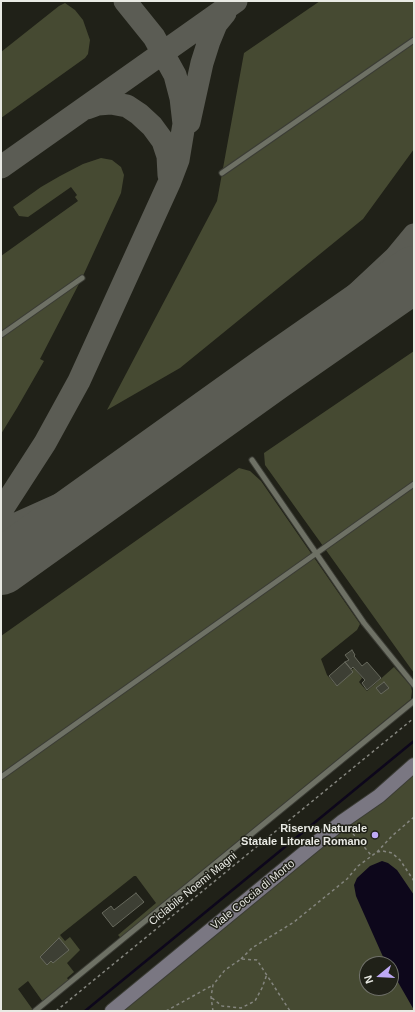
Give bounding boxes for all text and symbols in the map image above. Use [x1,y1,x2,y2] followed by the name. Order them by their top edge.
[241,822,367,848] place label: Riserva Naturale Statale Litorale Romano
[370,830,380,840] marker: Riserva Naturale Statale Litorale Romano
[146,849,240,929] street label: Ciclabile Noemi Magni
[209,857,297,933] street label: Viale Coccia di Morto
[359,956,399,996] north arrow
[362,974,375,985] text: N

